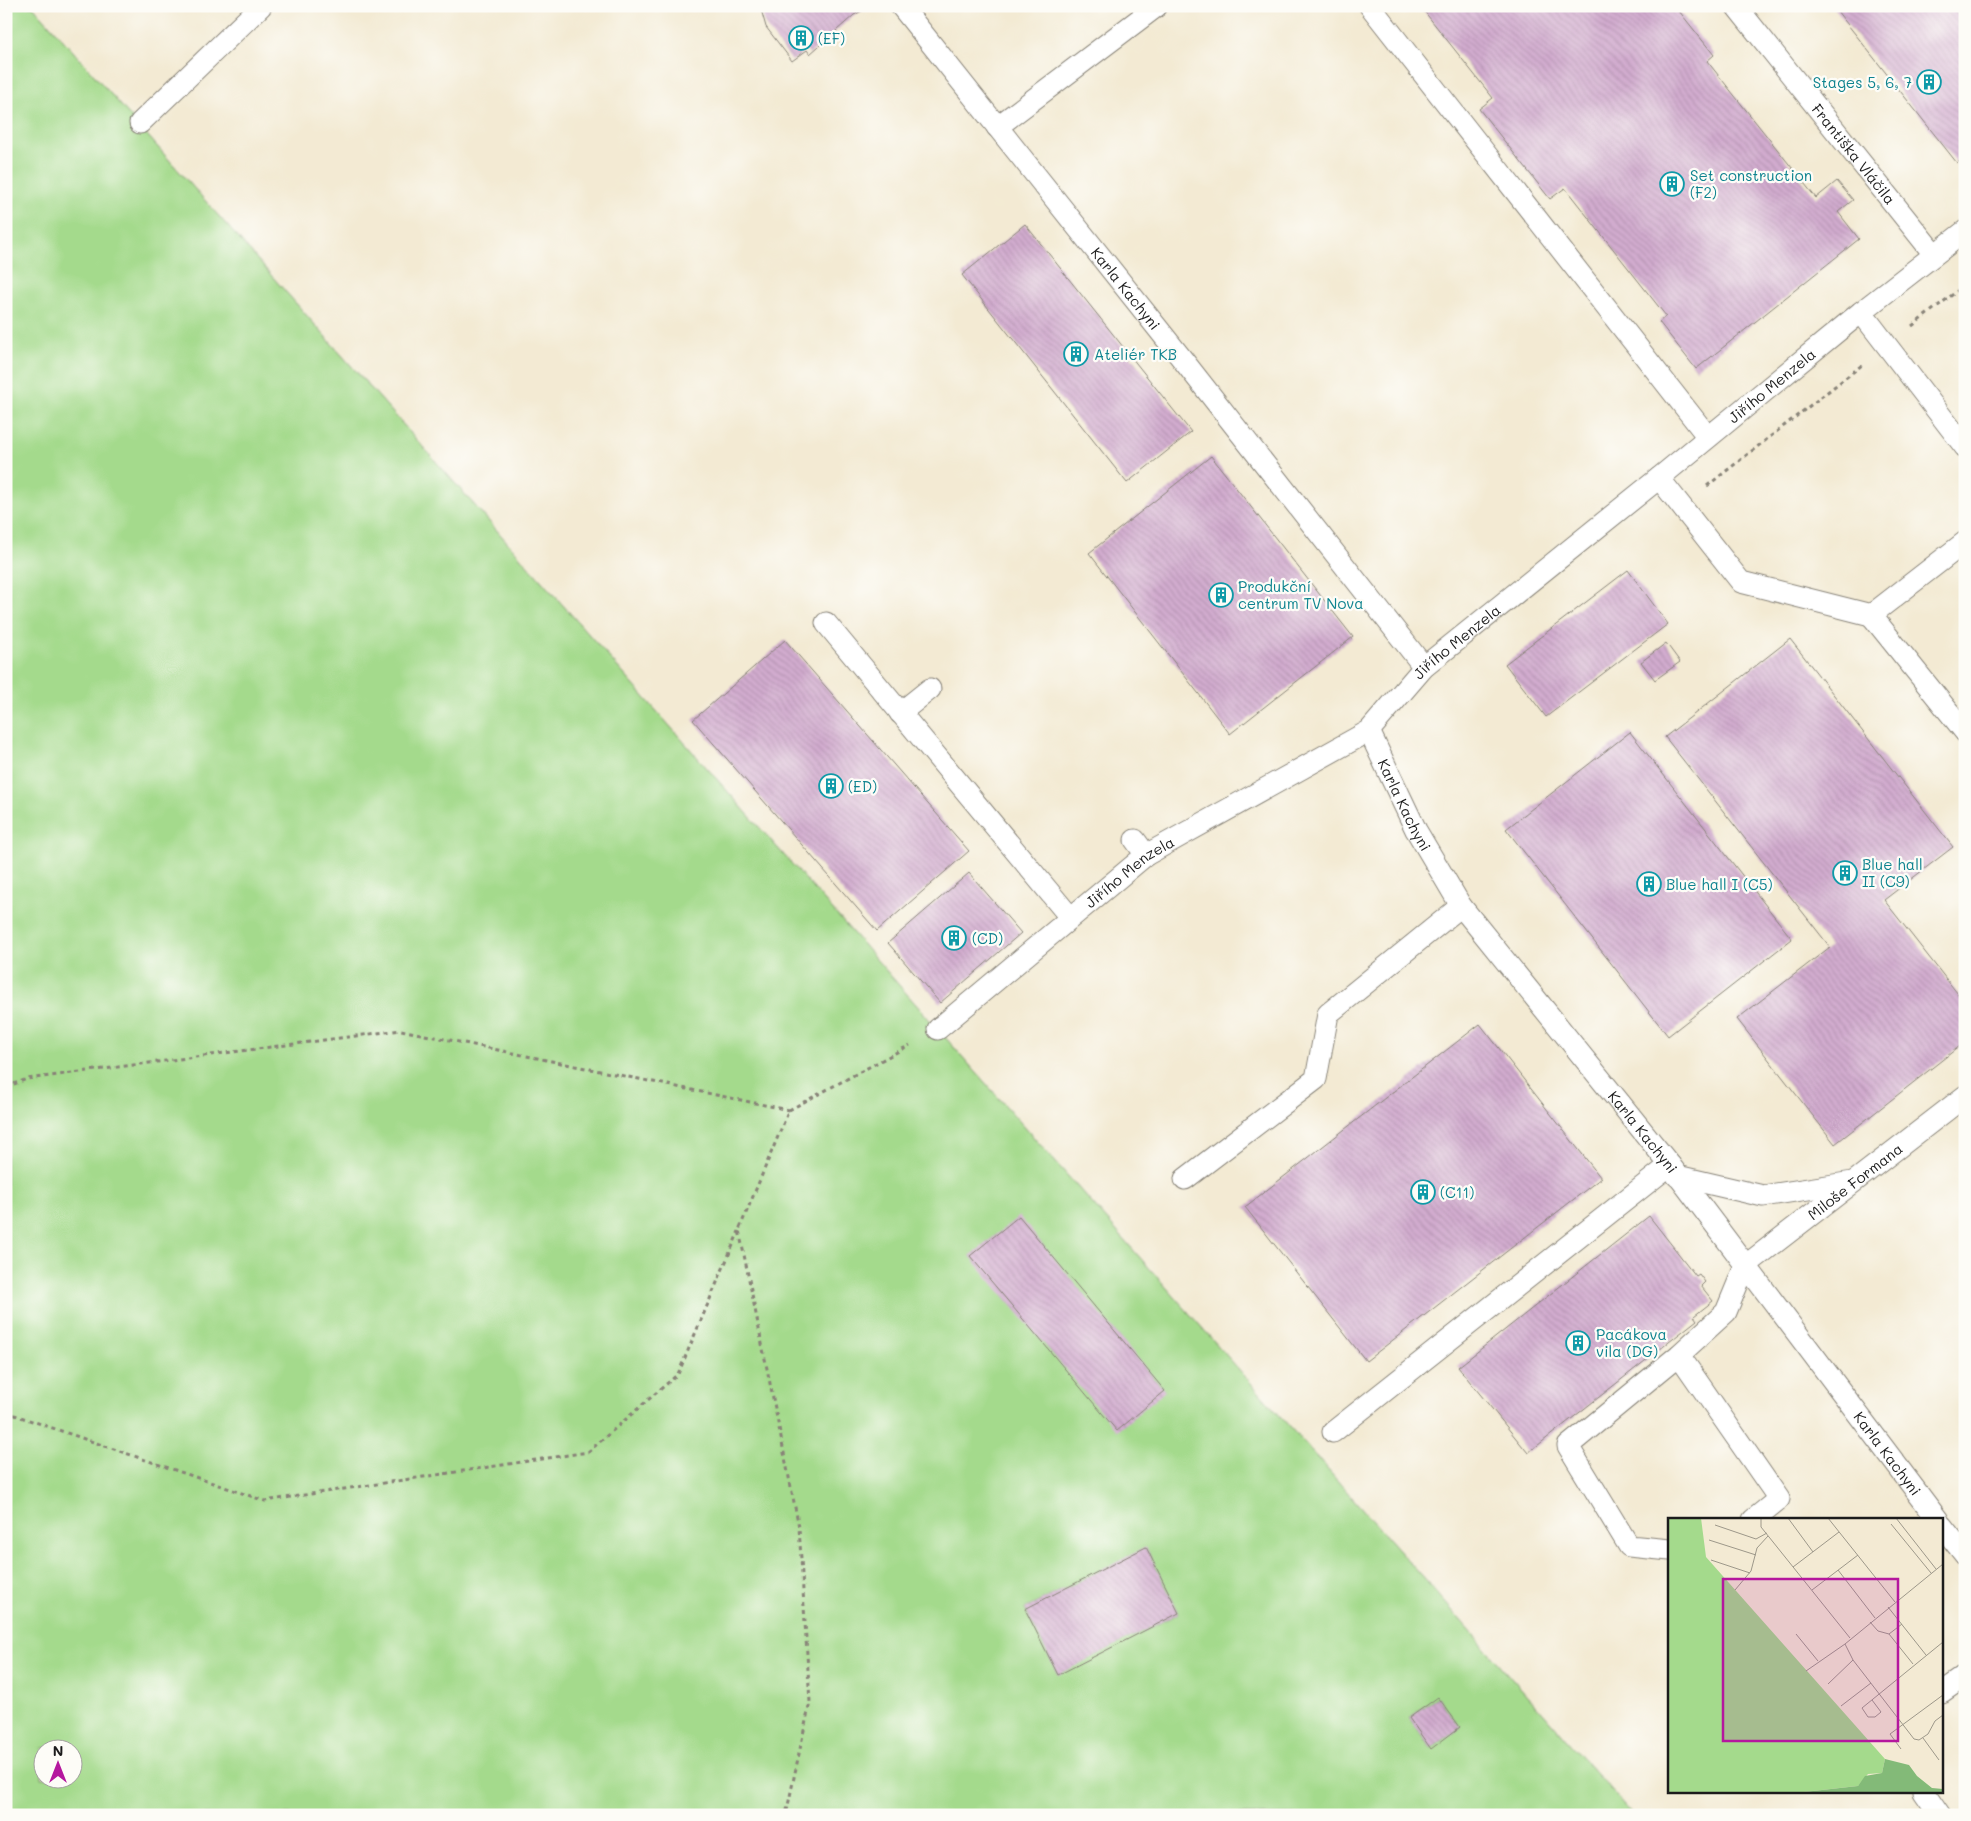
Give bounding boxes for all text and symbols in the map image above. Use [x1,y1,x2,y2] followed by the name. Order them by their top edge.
[788,25,814,51] building icon: (EF)
[818,28,845,48] place label: (EF)
[1916,69,1942,95] building icon: Stages 5, 6, 7
[1813,72,1912,92] place label: Stages 5, 6, 7
[1808,99,1900,208] street label: Františka Vláčila
[1690,165,1812,202] place label: Set construction (F2)
[1659,171,1685,197] building icon: Set construction (F2)
[1087,243,1165,334] street label: Karla Kachyni
[1063,341,1089,367] building icon: Ateliér TKB
[1094,344,1177,364] place label: Ateliér TKB
[1724,344,1819,427] street label: Jiřího Menzela
[1238,576,1364,613] place label: Produkční centrum TV Nova
[1208,582,1234,608] building icon: Produkční centrum TV Nova
[1408,600,1504,683] street label: Jiřího Menzela
[1374,755,1436,855] street label: Karla Kachyni
[818,773,844,799] building icon: (ED)
[848,776,877,796] place label: (ED)
[1081,831,1178,912] street label: Jiřího Menzela
[1862,854,1923,891] place label: Blue hall II (C9)
[1832,860,1858,886] building icon: Blue hall II (C9)
[1636,871,1662,897] building icon: Blue hall I (C5)
[1666,874,1773,894] place label: Blue hall I (C5)
[941,925,967,951] building icon: (CD)
[972,928,1003,948] place label: (CD)
[1604,1086,1683,1177] street label: Karla Kachyni
[1803,1138,1906,1224] street label: Miloše Formana
[1410,1179,1436,1205] building icon: (C11)
[1440,1182,1474,1202] place label: (C11)
[1596,1324,1667,1361] place label: Pacákova vila (DG)
[1565,1330,1591,1356] building icon: Pacákova vila (DG)
[1849,1407,1926,1499] street label: Karla Kachyni
[1668,1518,1944,1794] inset map
[32,1738,82,1788] north arrow
[53,1741,63,1760] text: N

